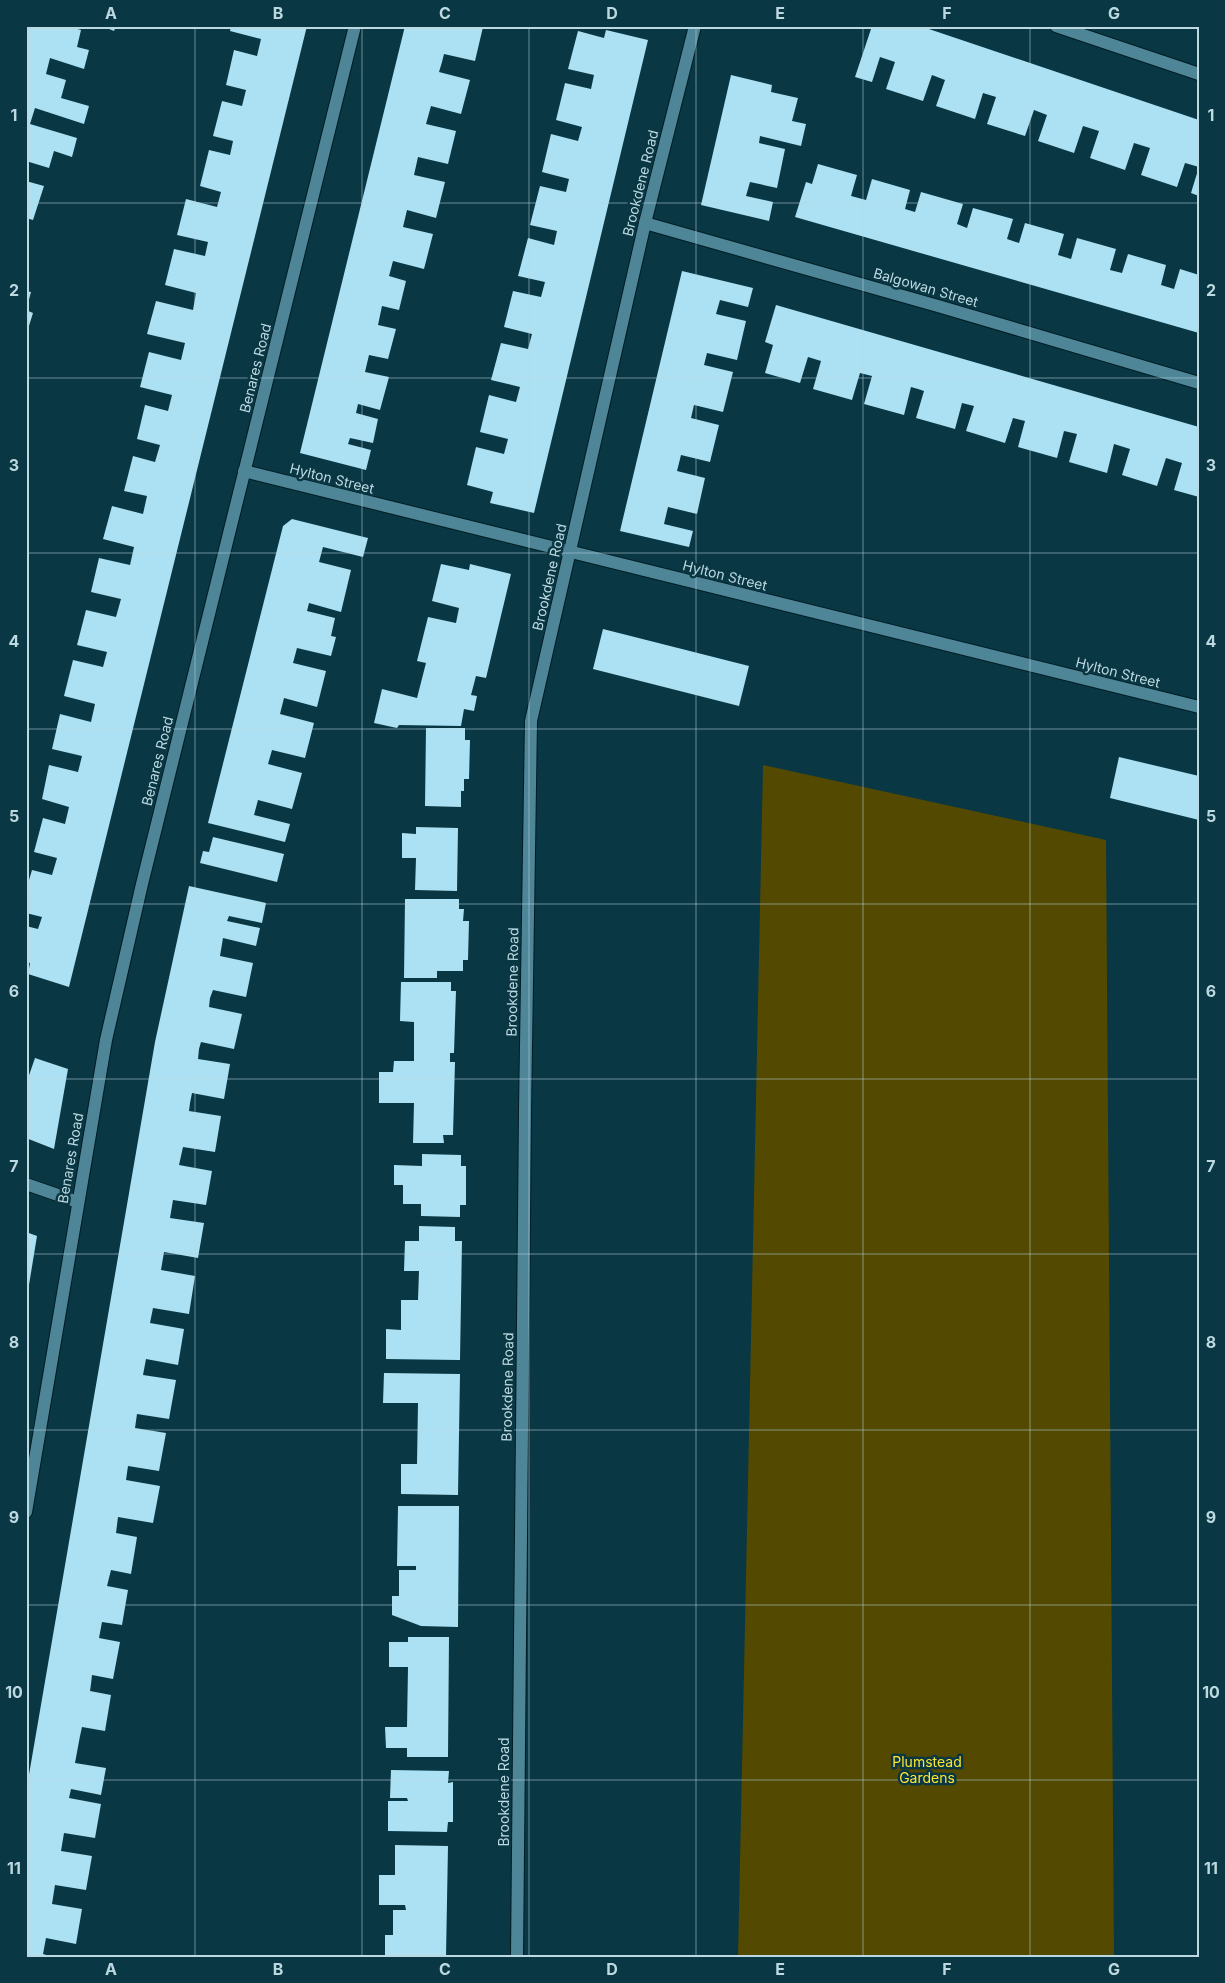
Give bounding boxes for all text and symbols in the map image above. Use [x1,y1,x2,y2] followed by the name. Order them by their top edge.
[105,3,117,23] text: A
[273,3,283,23] text: B
[439,3,451,23] text: C
[606,3,618,23] text: D
[775,3,785,23] text: E
[942,3,952,23] text: F
[1108,3,1120,23] text: G
[11,105,17,125] text: 1
[1208,105,1214,125] text: 1
[619,128,661,238] street label: Brookdene Road
[872,264,981,310] street label: Balgowan Street
[9,280,19,300] text: 2
[1206,280,1216,300] text: 2
[236,321,274,415] street label: Benares Road
[9,455,19,475] text: 3
[1206,455,1216,475] text: 3
[288,459,376,497] street label: Hylton Street
[528,522,570,632] street label: Brookdene Road
[681,556,769,594] street label: Hylton Street
[9,631,20,651] text: 4
[1206,631,1217,651] text: 4
[1074,653,1162,691] street label: Hylton Street
[138,714,176,808] street label: Benares Road
[9,806,19,826] text: 5
[1206,806,1216,826] text: 5
[503,927,521,1037] street label: Brookdene Road
[9,981,19,1001] text: 6
[1206,981,1216,1001] text: 6
[54,1111,86,1205] street label: Benares Road
[9,1156,19,1176] text: 7
[1206,1156,1216,1176] text: 7
[9,1332,19,1352] text: 8
[498,1332,516,1442] street label: Brookdene Road
[1206,1332,1216,1352] text: 8
[9,1507,19,1527] text: 9
[1206,1507,1216,1527] text: 9
[5,1682,23,1702] text: 10
[1202,1682,1220,1702] text: 10
[495,1737,512,1847] street label: Brookdene Road
[892,1753,962,1786] park label: Plumstead Gardens
[7,1858,21,1878] text: 11
[1204,1858,1218,1878] text: 11
[105,1959,117,1979] text: A
[273,1959,283,1979] text: B
[439,1959,451,1979] text: C
[606,1959,618,1979] text: D
[775,1959,785,1979] text: E
[942,1959,952,1979] text: F
[1108,1959,1120,1979] text: G

